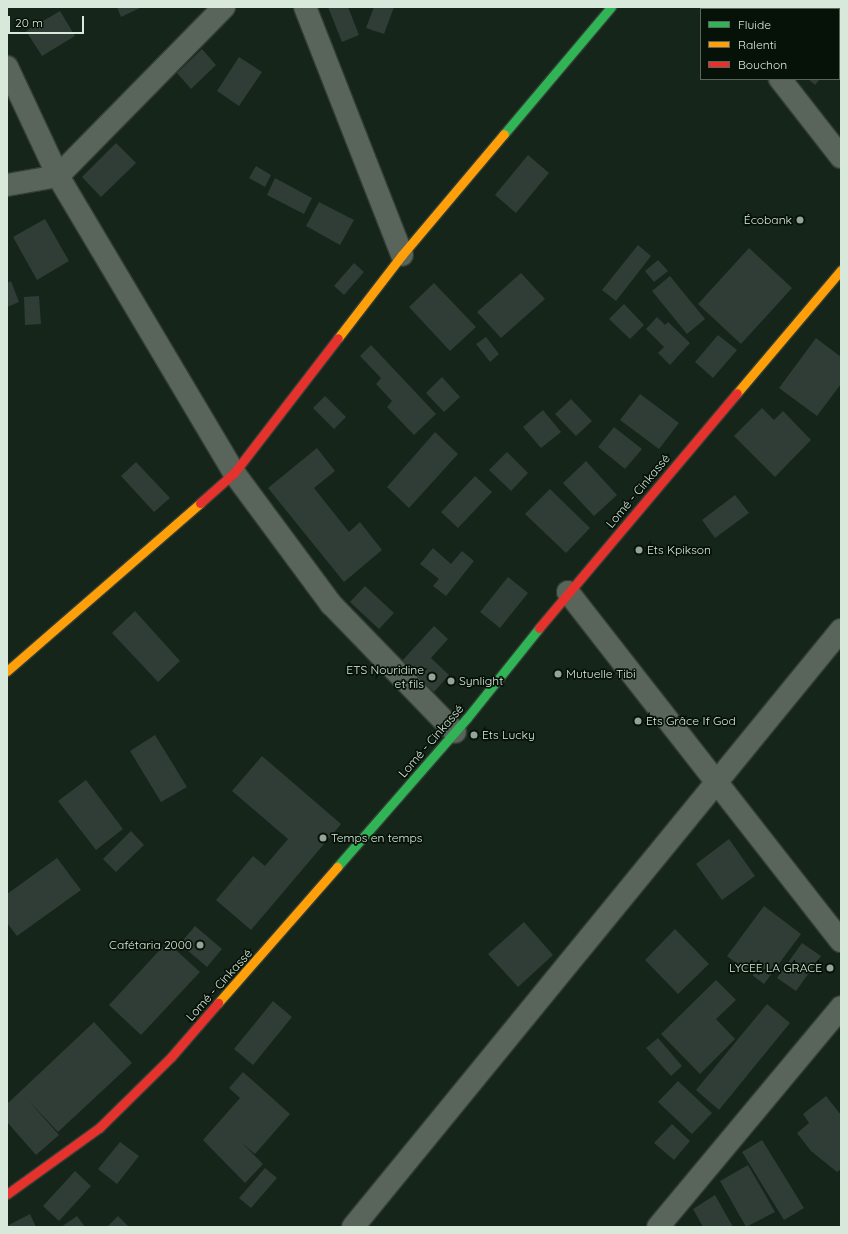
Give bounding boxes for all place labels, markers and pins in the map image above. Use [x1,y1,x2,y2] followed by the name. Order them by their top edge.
[744,213,792,227] place label: Écobank
[795,215,805,225] marker: Écobank
[647,543,711,557] place label: Ets Kpikson
[634,545,644,555] marker: Ets Kpikson
[346,663,424,691] place label: ETS Nouridine et fils
[566,667,636,681] place label: Mutuelle Tibi
[553,669,563,679] marker: Mutuelle Tibi
[427,672,437,682] marker: ETS Nouridine et fils
[459,674,503,688] place label: Synlight
[446,676,456,686] marker: Synlight
[646,714,736,728] place label: Ets Grâce If God
[633,716,643,726] marker: Ets Grâce If God
[482,728,535,742] place label: Ets Lucky
[469,730,479,740] marker: Ets Lucky
[331,831,422,845] place label: Temps en temps
[318,833,328,843] marker: Temps en temps
[109,938,192,952] place label: Cafétaria 2000
[195,940,205,950] marker: Cafétaria 2000
[729,961,822,975] place label: LYCEE LA GRACE
[825,963,835,973] marker: LYCEE LA GRACE

